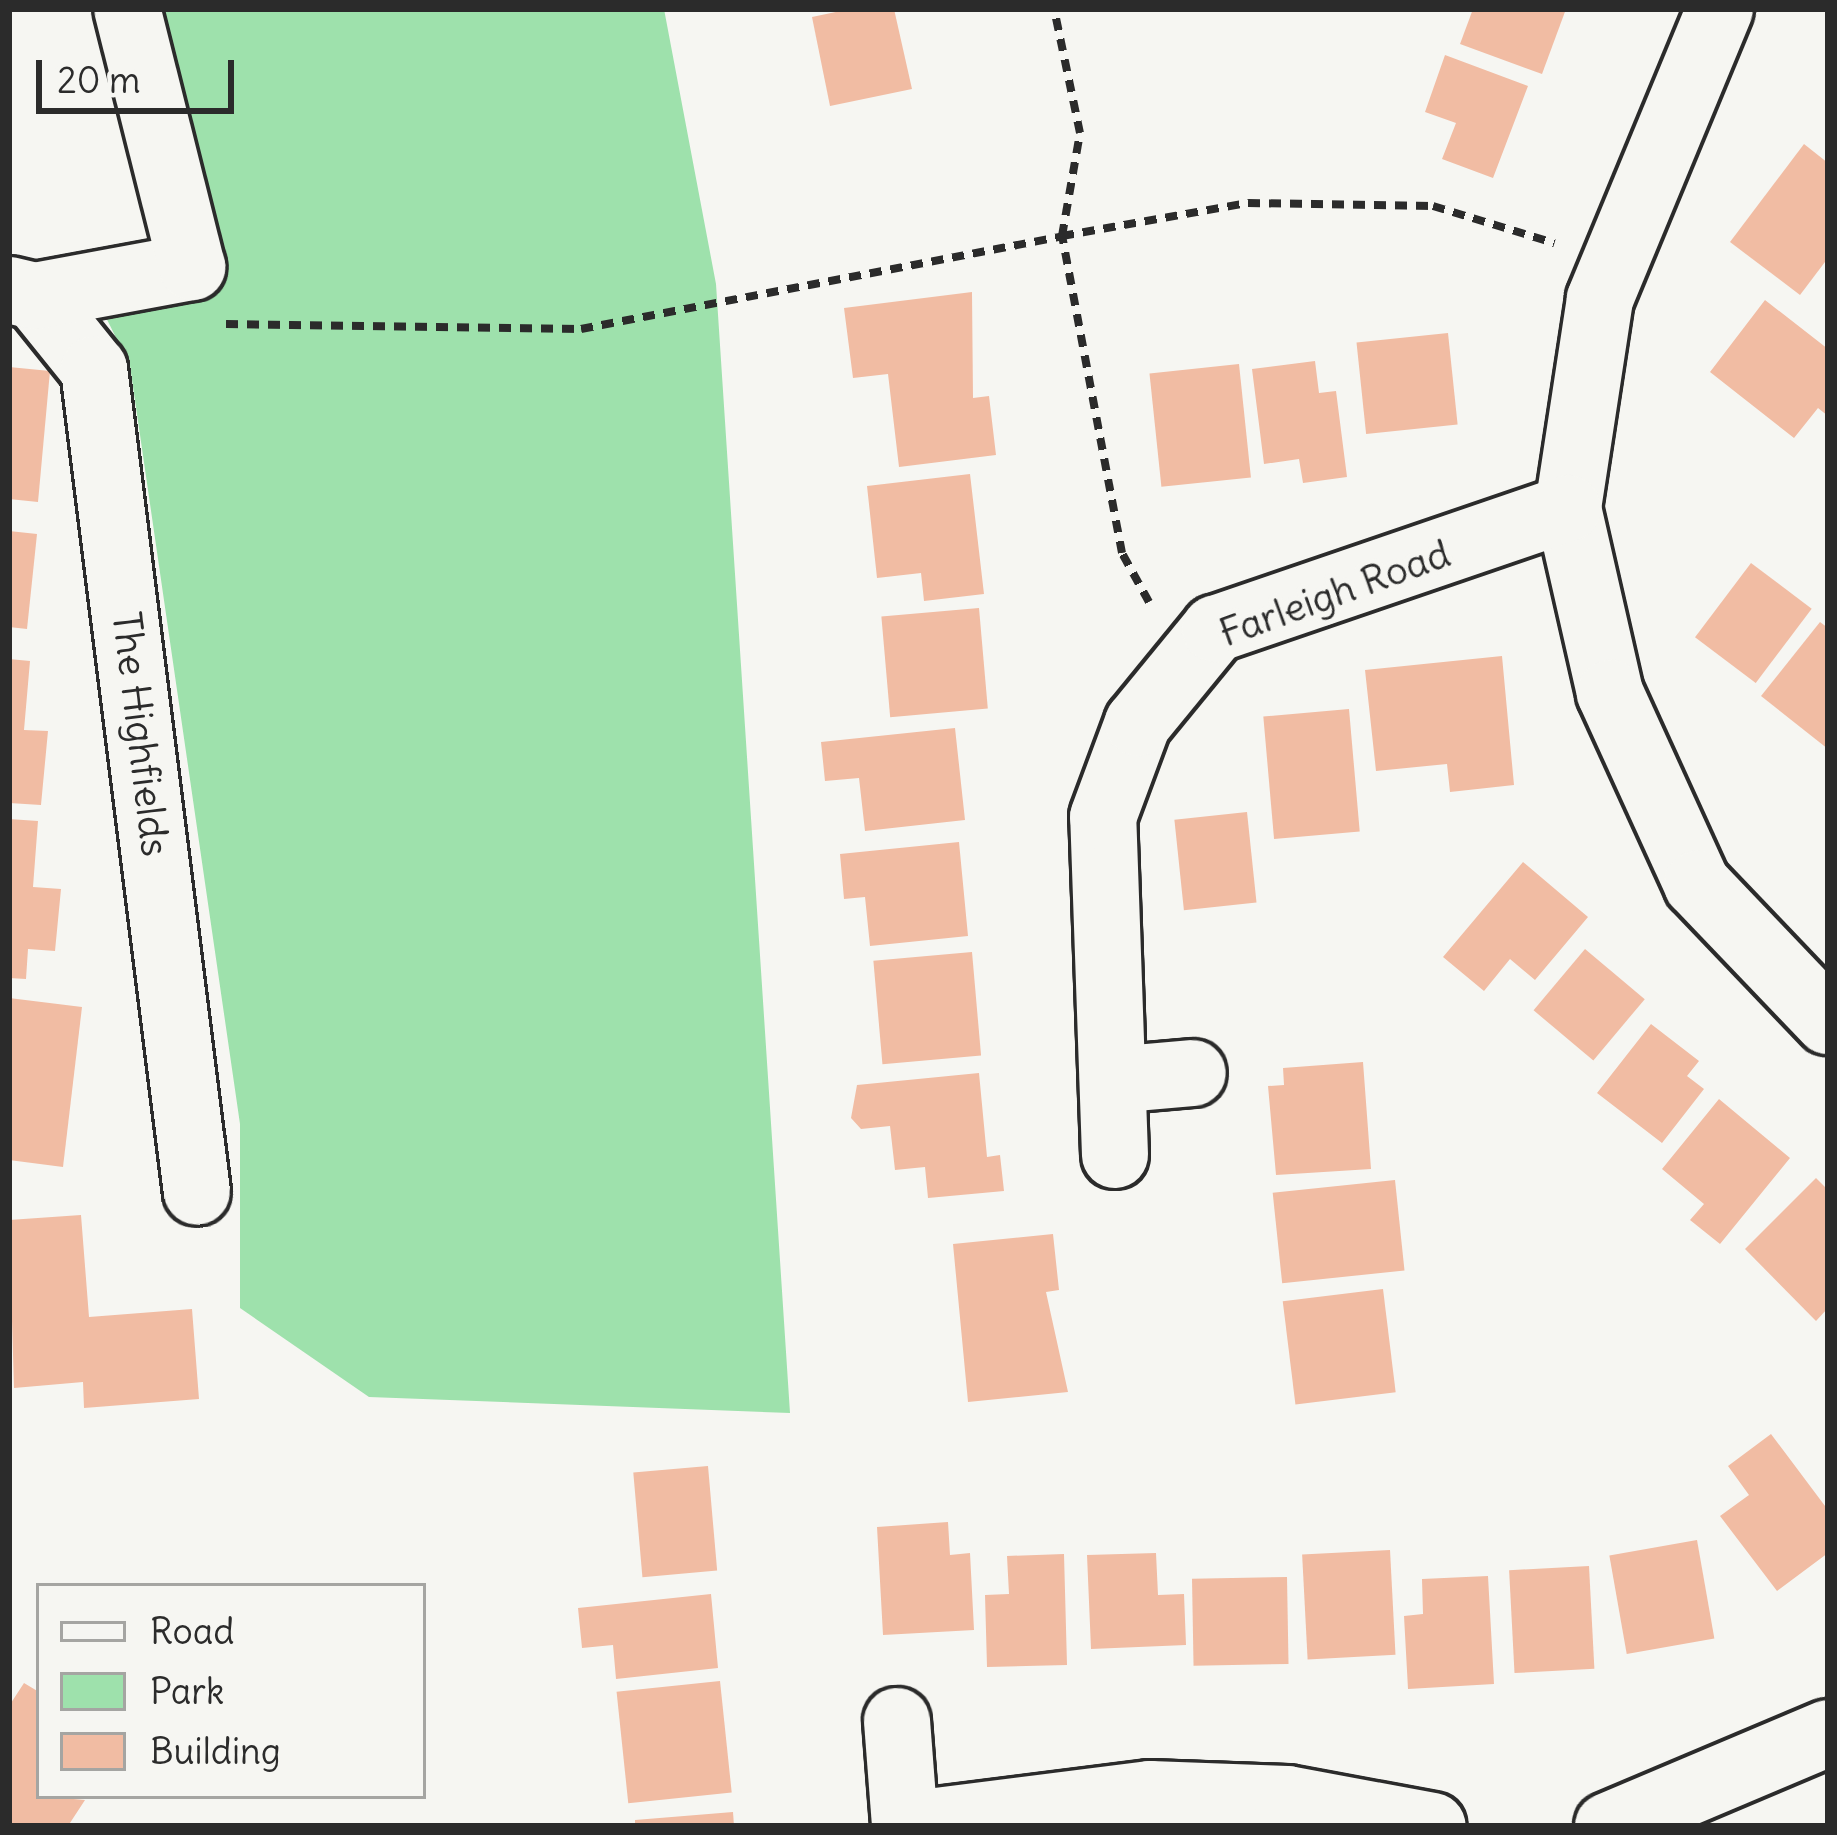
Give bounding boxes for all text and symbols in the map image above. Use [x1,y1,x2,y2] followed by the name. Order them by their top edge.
[42,36,240,110] scale bar
[57,58,141,103] text: 20 m
[1213,531,1457,657] street label: Farleigh Road
[102,609,178,859] street label: The Highfields
[36,1583,426,1799] legend
[150,1609,234,1654] text: Road
[150,1669,224,1714] text: Park
[150,1729,281,1774] text: Building

